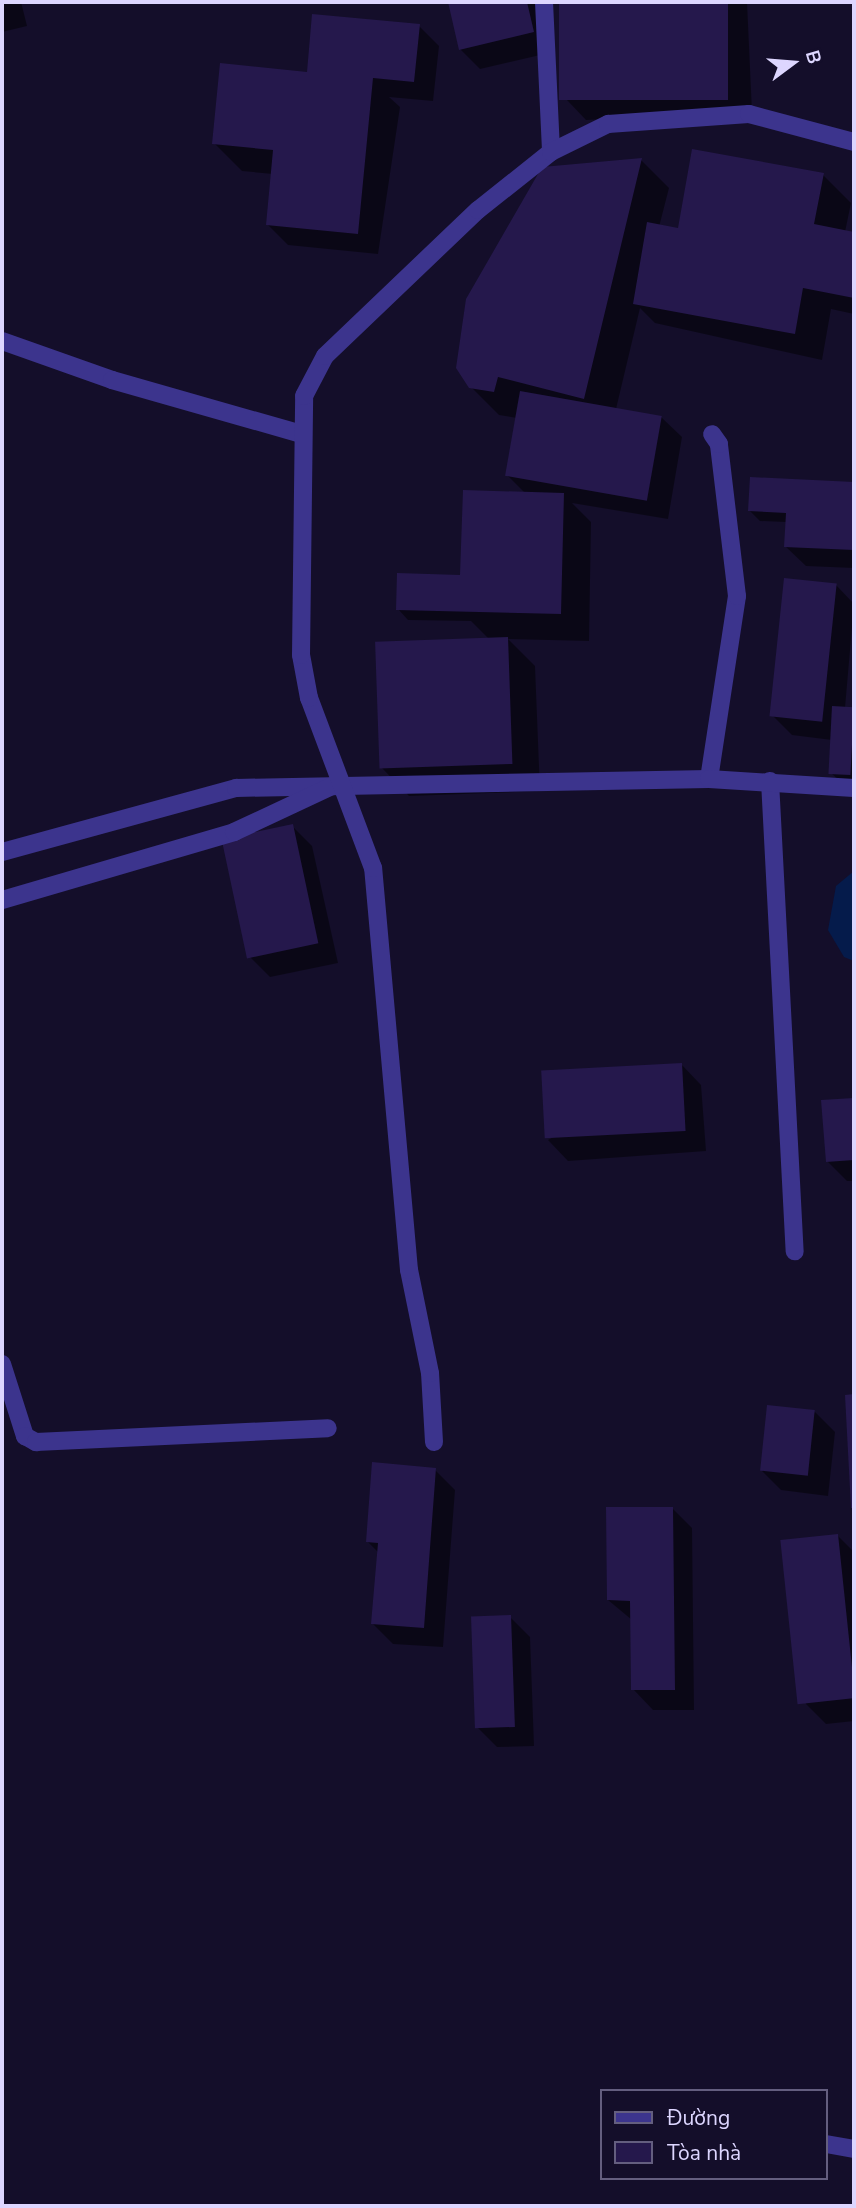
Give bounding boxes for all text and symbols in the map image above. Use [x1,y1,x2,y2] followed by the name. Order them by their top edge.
[758,28,828,98] north arrow
[799,47,827,67] text: B
[600,2089,828,2180] legend
[667,2104,730,2132] text: Đường
[667,2139,741,2167] text: Tòa nhà

